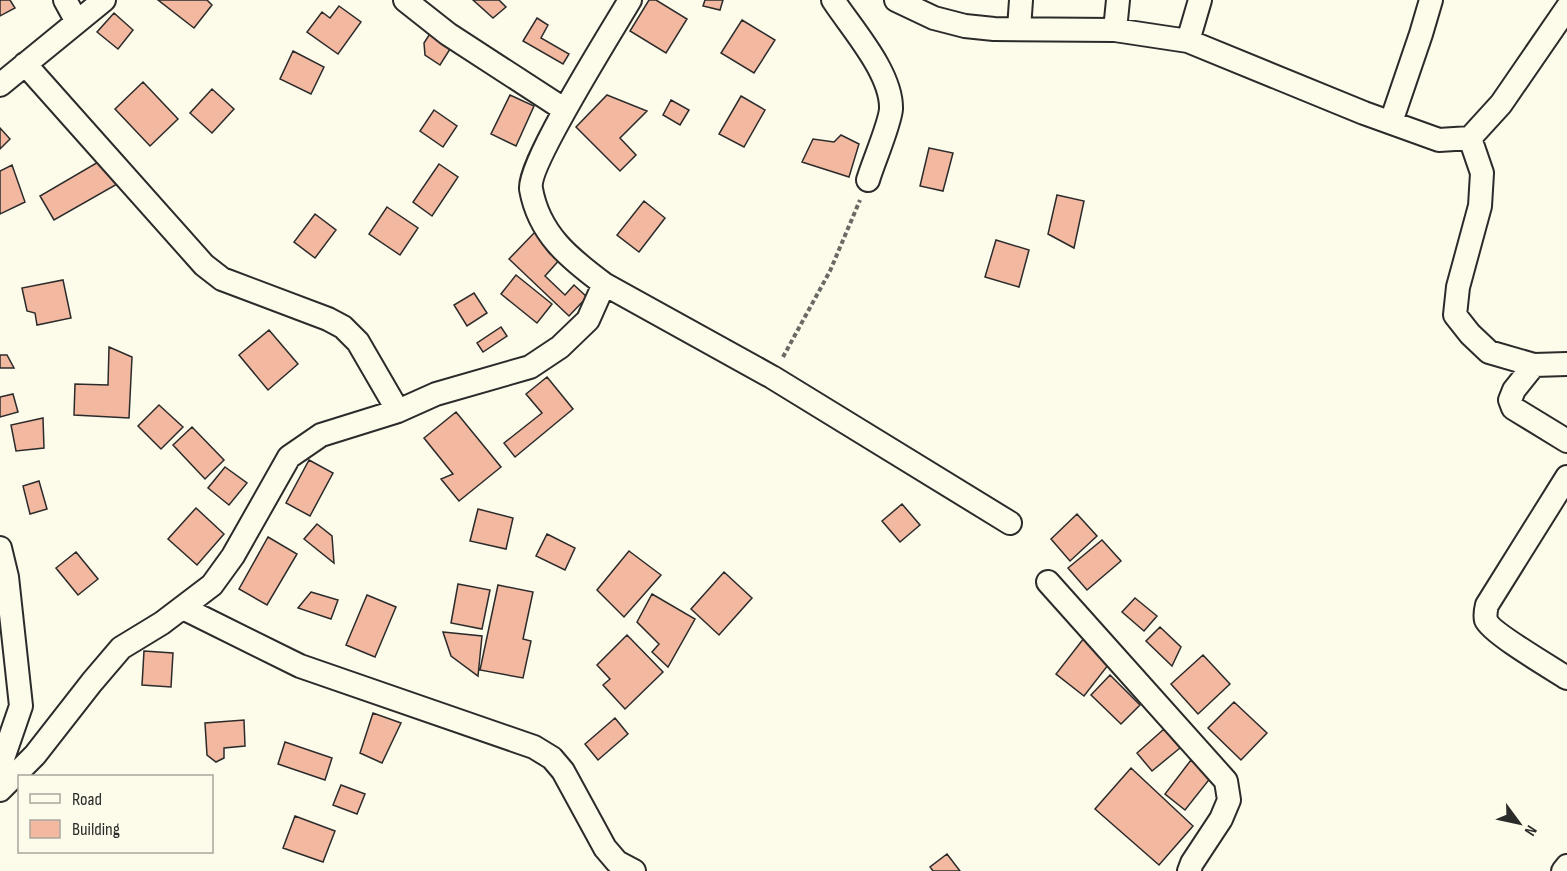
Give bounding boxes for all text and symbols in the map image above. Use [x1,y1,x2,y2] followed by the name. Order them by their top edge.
[18,775,213,853] legend
[72,789,102,810] text: Road
[1489,793,1549,853] north arrow
[72,819,120,840] text: Building
[1520,822,1541,839] text: N

